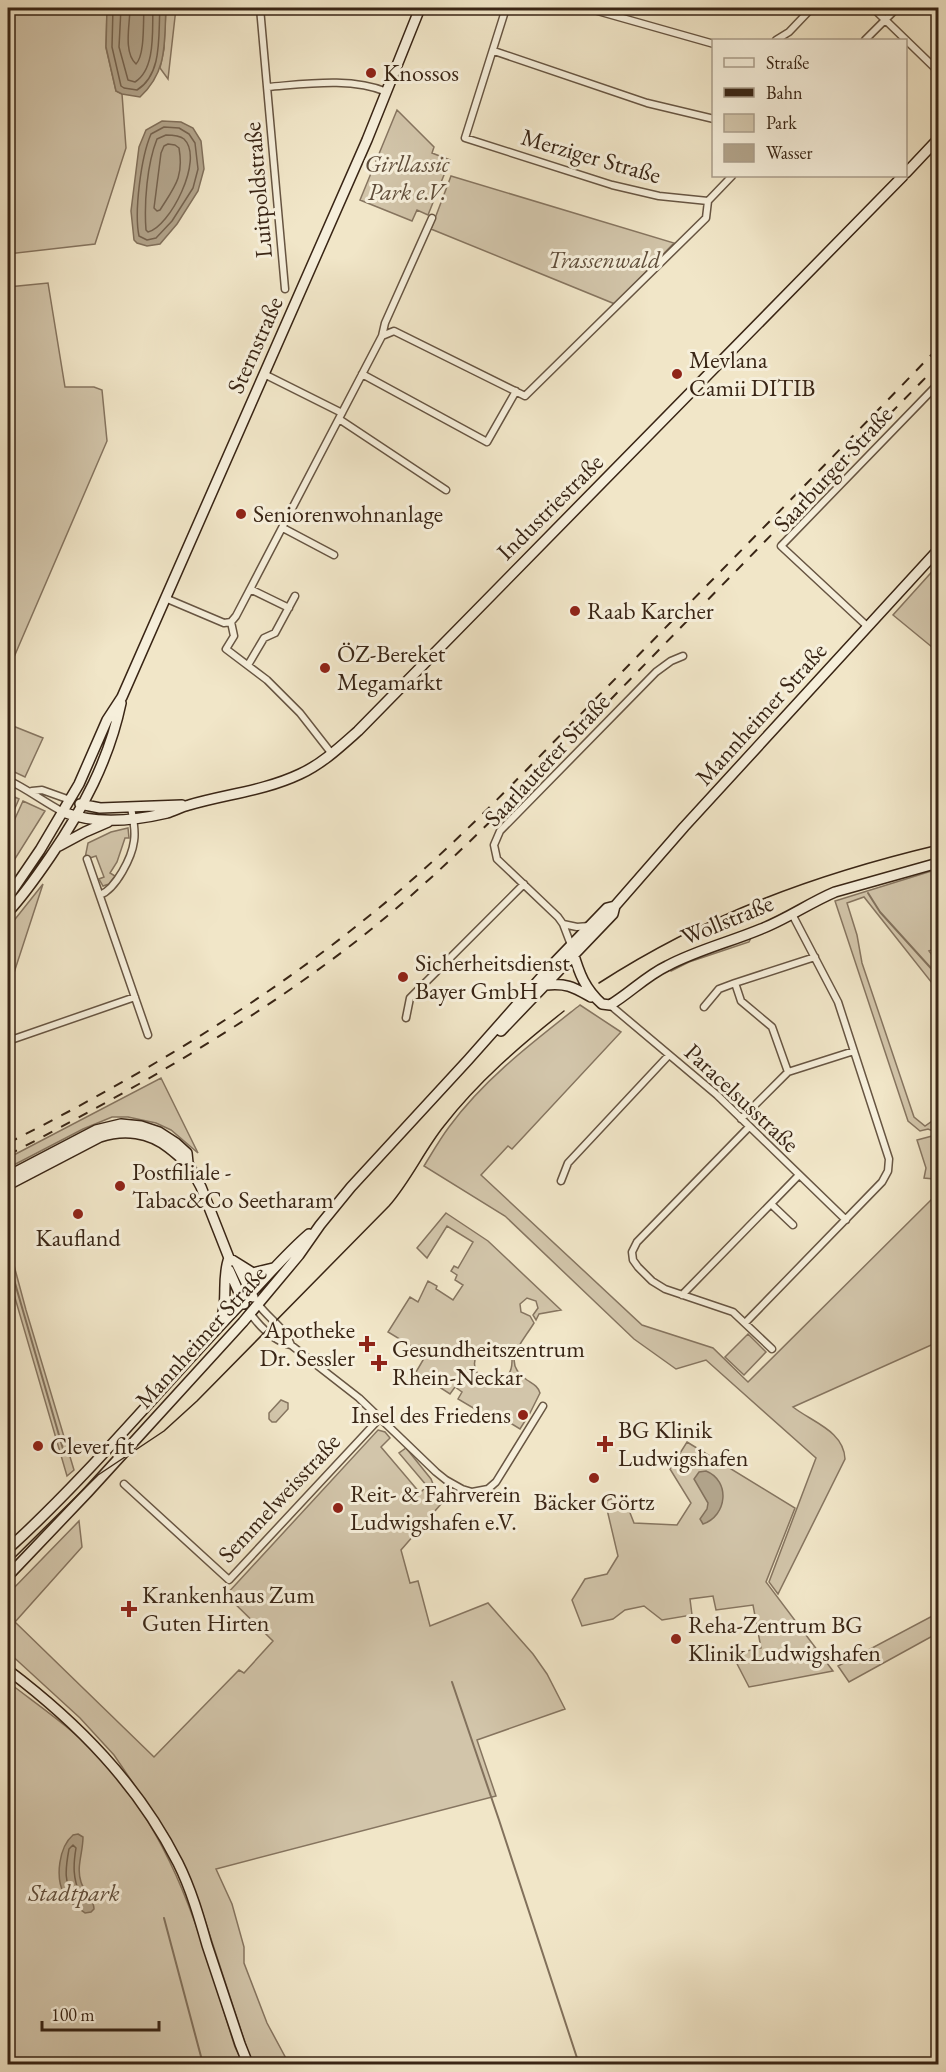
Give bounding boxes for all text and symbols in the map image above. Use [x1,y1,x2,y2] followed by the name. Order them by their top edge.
[712,39,907,177] legend
[766,51,809,74] text: Straße
[383,57,459,88] place label: Knossos
[364,66,378,80] marker: Knossos
[766,81,803,104] text: Bahn
[766,111,797,134] text: Park
[236,121,279,259] street label: Luitpoldstraße
[518,121,665,190] street label: Merziger Straße
[766,141,813,164] text: Wasser
[365,148,450,207] park label: Girllassic Park e.V.
[548,244,661,275] park label: Trassenwald
[219,291,290,398] street label: Sternstraße
[689,344,815,403] place label: Mevlana Camii DITIB
[670,367,684,381] marker: Mevlana Camii DITIB
[766,399,899,538] street label: Saarburger Straße
[490,447,610,567] street label: Industriestraße
[253,498,443,529] place label: Seniorenwohnanlage
[234,507,248,521] marker: Seniorenwohnanlage
[587,595,714,626] place label: Raab Karcher
[568,604,582,618] marker: Raab Karcher
[688,636,833,792] street label: Mannheimer Straße
[337,638,446,697] place label: ÖZ-Bereket Megamarkt
[318,661,332,675] marker: ÖZ-Bereket Megamarkt
[477,687,616,833] street label: Saarlauterer Straße
[676,887,778,952] street label: Wollstraße
[415,947,570,1006] place label: Sicherheitsdienst Bayer GmbH
[396,970,410,984] marker: Sicherheitsdienst Bayer GmbH
[678,1036,806,1159] street label: Paracelsusstraße
[132,1156,334,1215] place label: Postfiliale - Tabac&Co Seetharam
[113,1179,127,1193] marker: Postfiliale - Tabac&Co Seetharam
[71,1207,85,1221] marker: Kaufland
[35,1222,121,1253] place label: Kaufland
[128,1259,273,1415] street label: Mannheimer Straße
[259,1314,355,1373] place label: Apotheke Dr. Sessler
[392,1333,585,1392] place label: Gesundheitszentrum Rhein-Neckar
[360,1337,374,1351] marker: Apotheke Dr. Sessler
[370,1354,388,1372] marker: Gesundheitszentrum Rhein-Neckar
[351,1399,511,1430] place label: Insel des Friedens
[516,1408,530,1422] marker: Insel des Friedens
[618,1414,749,1473] place label: BG Klinik Ludwigshafen
[211,1426,347,1569] street label: Semmelweisstraße
[50,1430,135,1461] place label: Clever fit
[596,1435,614,1453] marker: BG Klinik Ludwigshafen
[31,1439,45,1453] marker: Clever fit
[587,1471,601,1485] marker: Bäcker Görtz
[350,1478,521,1537] place label: Reit- & Fahrverein Ludwigshafen e.V.
[534,1486,654,1517] place label: Bäcker Görtz
[331,1501,345,1515] marker: Reit- & Fahrverein Ludwigshafen e.V.
[142,1579,315,1638] place label: Krankenhaus Zum Guten Hirten
[120,1600,138,1618] marker: Krankenhaus Zum Guten Hirten
[688,1609,881,1668] place label: Reha-Zentrum BG Klinik Ludwigshafen
[669,1632,683,1646] marker: Reha-Zentrum BG Klinik Ludwigshafen
[27,1877,120,1908] park label: Stadtpark
[42,1994,159,2032] scale bar
[51,2003,95,2026] text: 100 m

